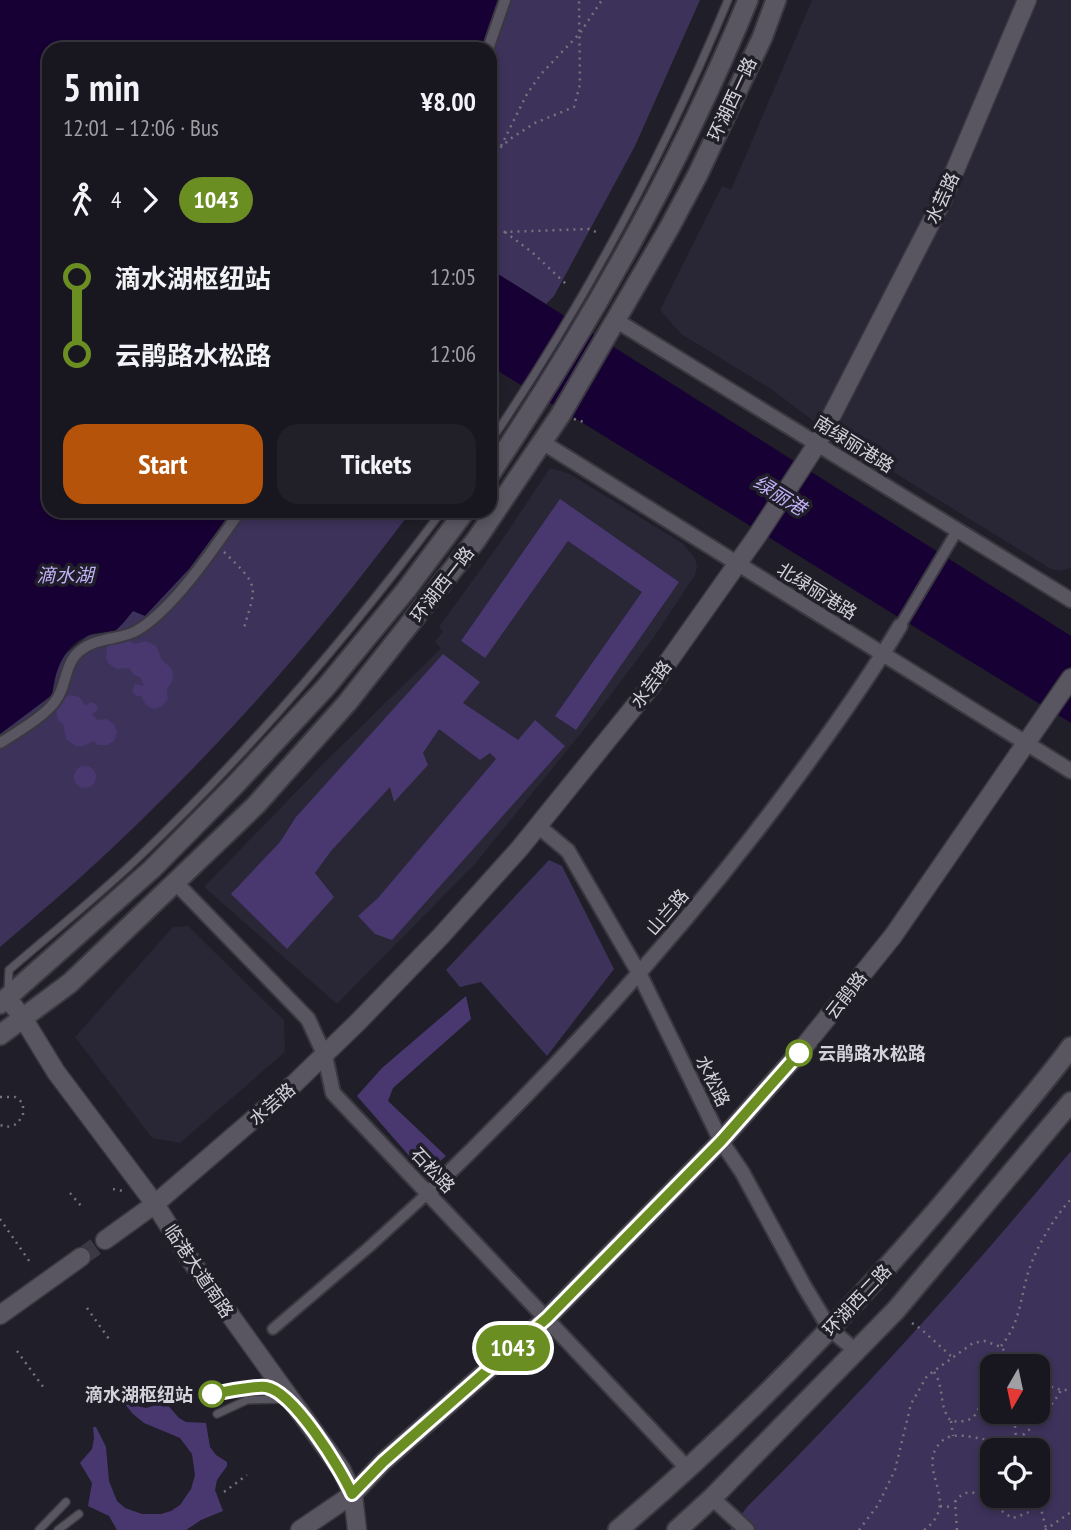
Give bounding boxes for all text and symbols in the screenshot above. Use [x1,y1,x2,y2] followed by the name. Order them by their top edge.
[703,53,761,145] street label: 环湖西一路
[63,62,140,111] text: 5 min
[421,85,476,118] text: ¥8.00
[63,113,219,142] text: 12:01 – 12:06 · Bus
[920,169,964,227] street label: 水芸路
[63,181,101,219] icon: walk
[131,181,169,219] icon: forward
[193,184,239,215] text: 1043
[111,185,121,214] text: 4
[115,262,271,295] text: 滴水湖枢纽站
[430,262,476,291] text: 12:05
[115,339,271,372] text: 云鹃路水松路
[430,339,476,368] text: 12:06
[810,410,898,478] street label: 南绿丽港路
[63,424,263,504] button: Start
[277,424,476,504] button: Tickets
[749,470,813,522] water label: 绿丽港
[405,541,479,627] street label: 环湖西一路
[773,557,861,625] street label: 北绿丽港路
[36,563,96,587] water label: 滴水湖
[626,656,676,712] street label: 水芸路
[641,884,693,940] street label: 山兰路
[820,967,872,1023] street label: 云鹃路
[786,1040,812,1066] marker: 云鹃路水松路
[818,1042,926,1065] place label: 云鹃路水松路
[691,1052,735,1110] street label: 水松路
[244,1078,300,1130] street label: 水芸路
[406,1142,460,1198] street label: 石松路
[159,1220,239,1322] street label: 临港大道南路
[818,1259,896,1341] street label: 环湖西二路
[464,1325,562,1371] line badge: 1043
[490,1332,536,1363] text: 1043
[980,1354,1050,1424] north arrow
[980,1354,1050,1508] map controls
[199,1381,225,1407] marker: 滴水湖枢纽站
[85,1383,193,1406] place label: 滴水湖枢纽站
[980,1438,1050,1508] button: locate

